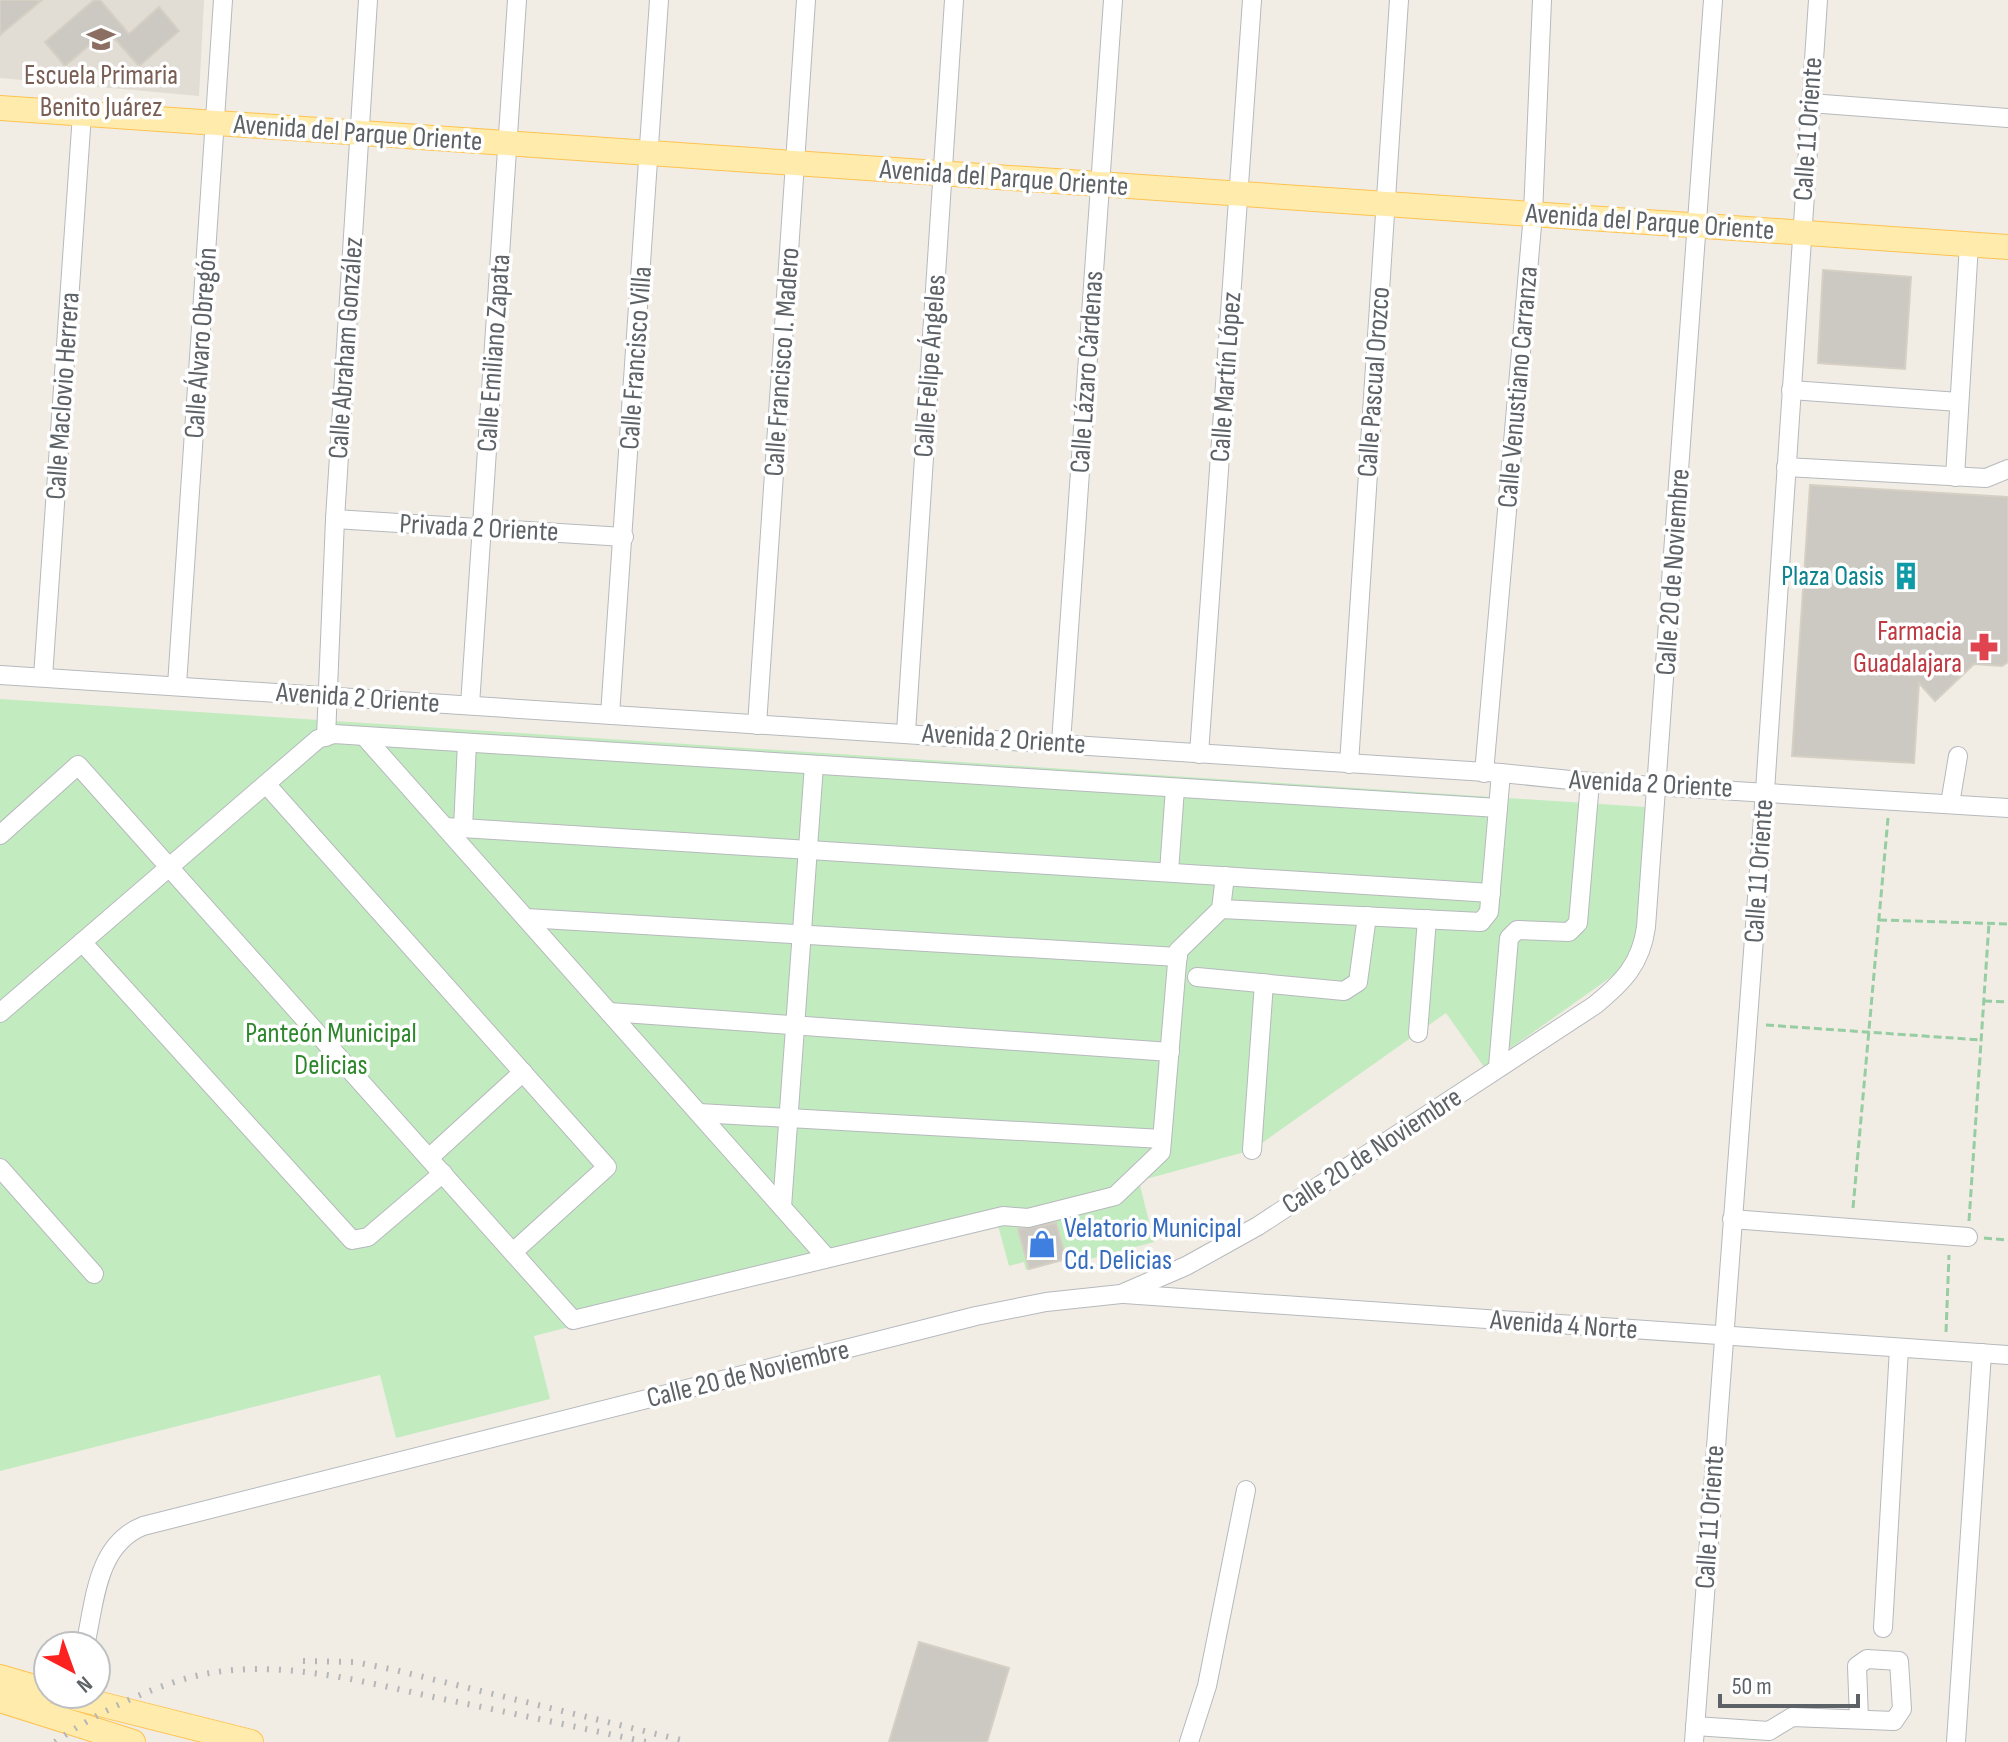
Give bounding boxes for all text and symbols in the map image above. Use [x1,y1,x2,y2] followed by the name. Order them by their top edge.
[86,24,116,54] school or university icon: Escuela Primaria Benito Juárez
[1787,56,1829,202] street label: Calle 11 Oriente
[24,59,178,124] place label: Escuela Primaria Benito Juárez
[232,108,483,158] street label: Avenida del Parque Oriente
[878,153,1129,203] street label: Avenida del Parque Oriente
[1524,197,1775,247] street label: Avenida del Parque Oriente
[322,236,370,460] street label: Calle Abraham González
[178,246,224,440] street label: Calle Álvaro Obregón
[758,246,806,478] street label: Calle Francisco I. Madero
[471,253,517,453] street label: Calle Emiliano Zapata
[613,265,659,451] street label: Calle Francisco Villa
[1491,265,1545,509] street label: Calle Venustiano Carranza
[1063,270,1111,474] street label: Calle Lázaro Cárdenas
[907,274,953,458] street label: Calle Felipe Ángeles
[1351,286,1397,478] street label: Calle Pascual Orozco
[39,291,87,501] street label: Calle Maclovio Herrera
[1204,291,1248,463] street label: Calle Martín López
[1649,467,1697,677] street label: Calle 20 de Noviembre
[399,507,559,549] street label: Privada 2 Oriente
[1781,560,1884,593] place label: Plaza Oasis
[1891,561,1921,591] building icon: Plaza Oasis
[1853,615,1962,680] place label: Farmacia Guadalajara
[1969,632,1999,662] pharmacy icon: Farmacia Guadalajara
[274,676,441,720] street label: Avenida 2 Oriente
[920,717,1087,761] street label: Avenida 2 Oriente
[1567,763,1734,805] street label: Avenida 2 Oriente
[1738,798,1780,944] street label: Calle 11 Oriente
[245,1017,417,1082] park label: Panteón Municipal Delicias
[1276,1081,1468,1221] street label: Calle 20 de Noviembre
[1064,1212,1242,1277] place label: Velatorio Municipal Cd. Delicias
[1027,1229,1057,1259] shop icon: Velatorio Municipal Cd. Delicias
[1488,1303,1639,1347] street label: Avenida 4 Norte
[643,1333,853,1415] street label: Calle 20 de Noviembre
[1689,1444,1731,1590] street label: Calle 11 Oriente
[32,1630,112,1710] north arrow
[1720,1658,1858,1708] scale bar
[71,1670,97,1698] text: N
[1732,1672,1772,1701] text: 50 m

